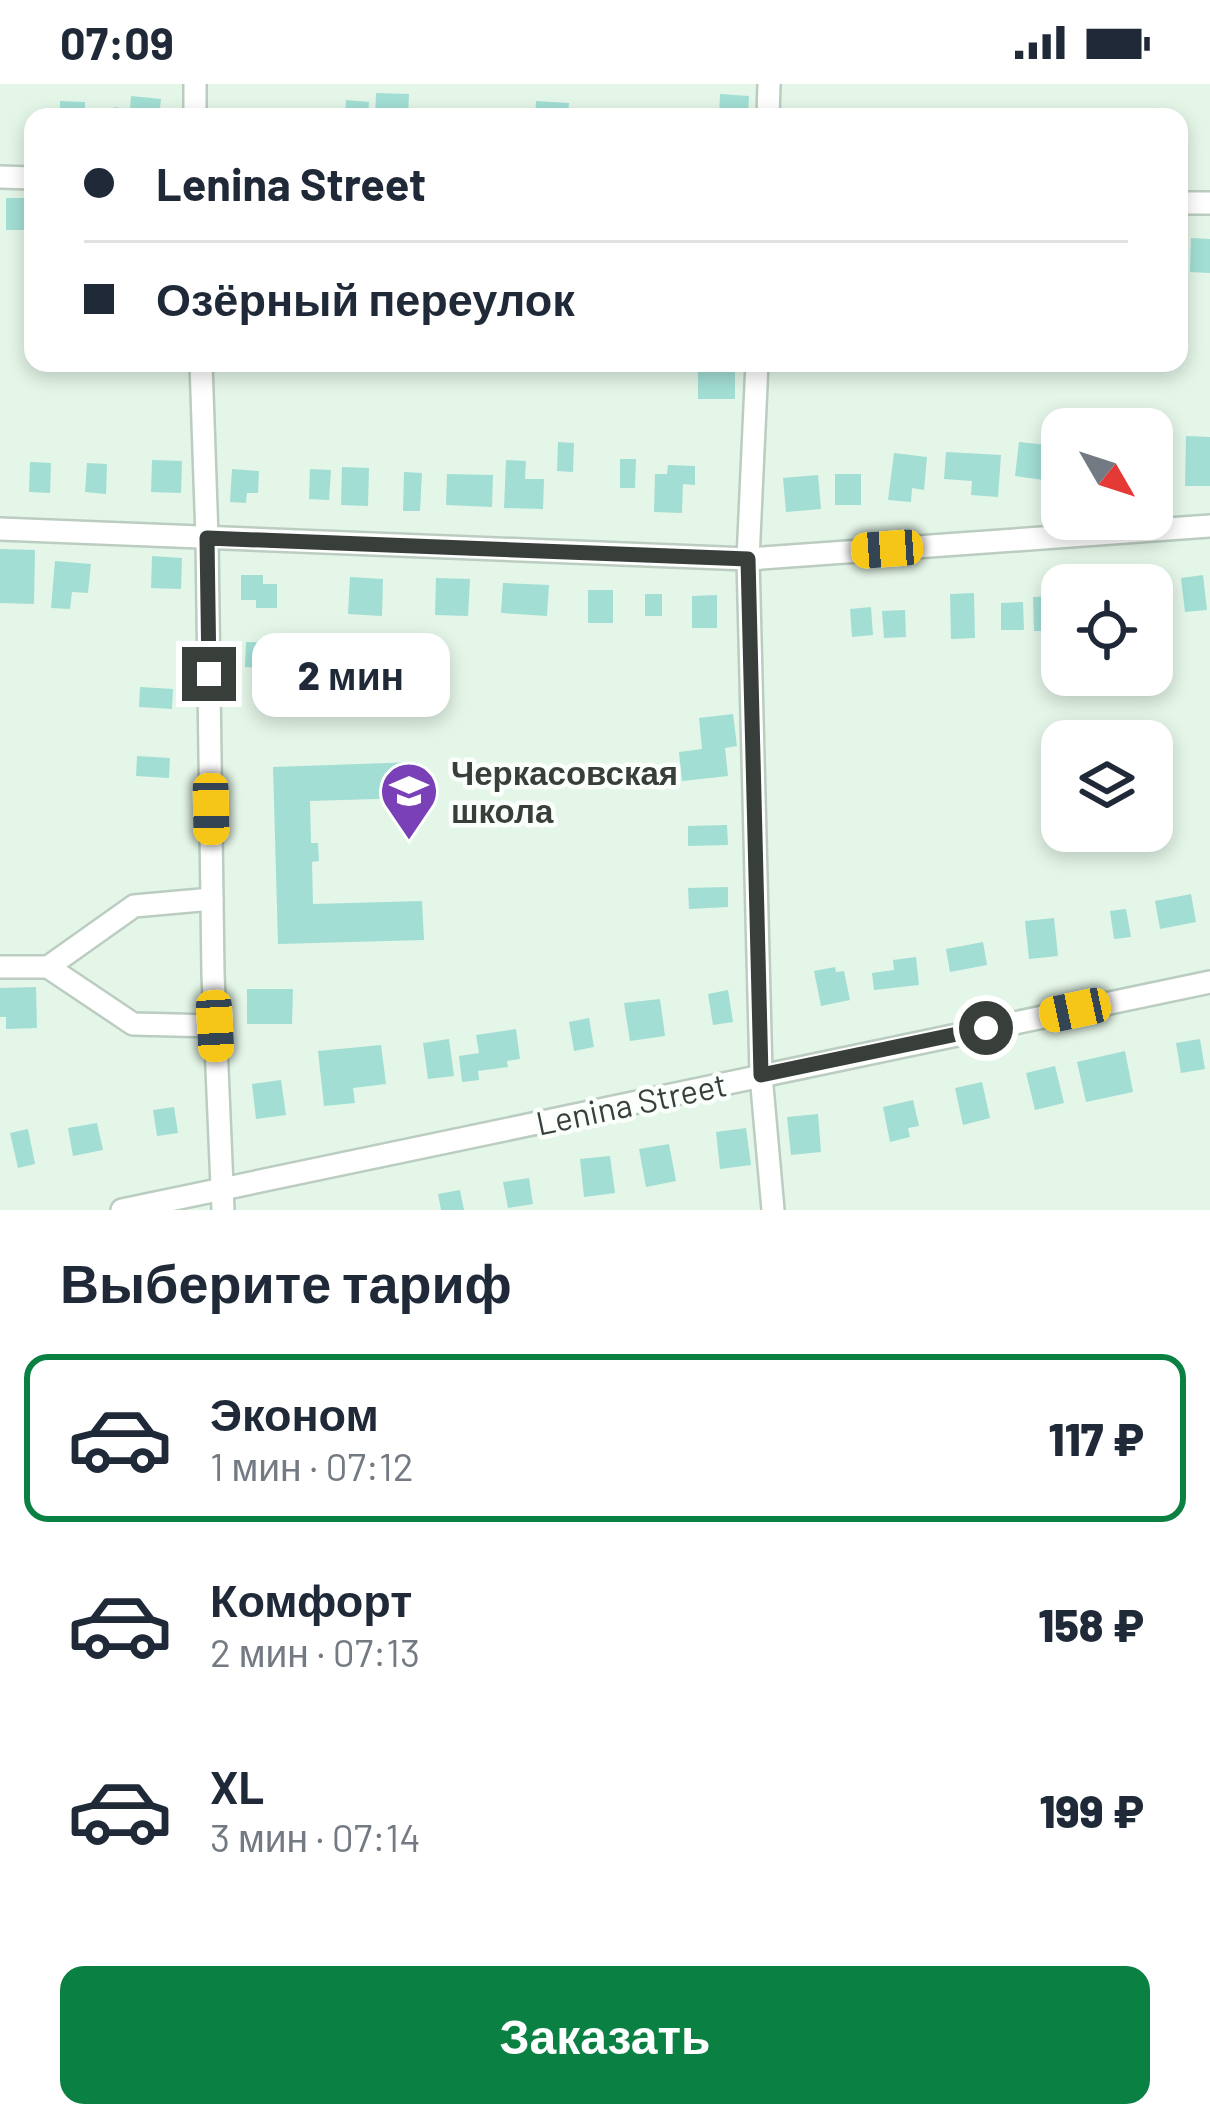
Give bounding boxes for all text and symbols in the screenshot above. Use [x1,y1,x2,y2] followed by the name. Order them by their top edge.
[60,15,174,69] text: 07:09
[156,156,426,210] text: Lenina Street
[156,271,575,325] text: Озёрный переулок
[1041,408,1173,540] north arrow
[1041,408,1173,852] map controls
[850,529,924,569] car
[1041,564,1173,696] button: locate
[251,632,449,716] callout: 2 мин
[182,647,236,701] route end
[298,651,404,698] text: 2 мин
[1041,720,1173,852] button: layers
[451,752,678,830] place label: Черкасовская школа
[378,760,440,842] school or university icon: Черкасовская школа
[192,773,230,845] car
[1036,985,1114,1035] car
[195,989,235,1063] car
[959,1001,1013,1055] route start
[532,1063,730,1143] street label: Lenina Street
[60,1249,512,1314] text: Выберите тариф
[66,1384,174,1492] icon: car
[210,1386,379,1440] text: Эконом
[1048,1411,1144,1465] text: 117 ₽
[210,1442,414,1489] text: 1 мин · 07:12
[66,1570,174,1678] icon: car
[210,1572,412,1626] text: Комфорт
[1038,1597,1144,1651] text: 158 ₽
[210,1628,420,1675] text: 2 мин · 07:13
[66,1756,174,1864] icon: car
[210,1759,264,1813] text: XL
[1039,1783,1144,1837] text: 199 ₽
[210,1813,421,1860] text: 3 мин · 07:14
[60,1966,1150,2104] button: Заказать

